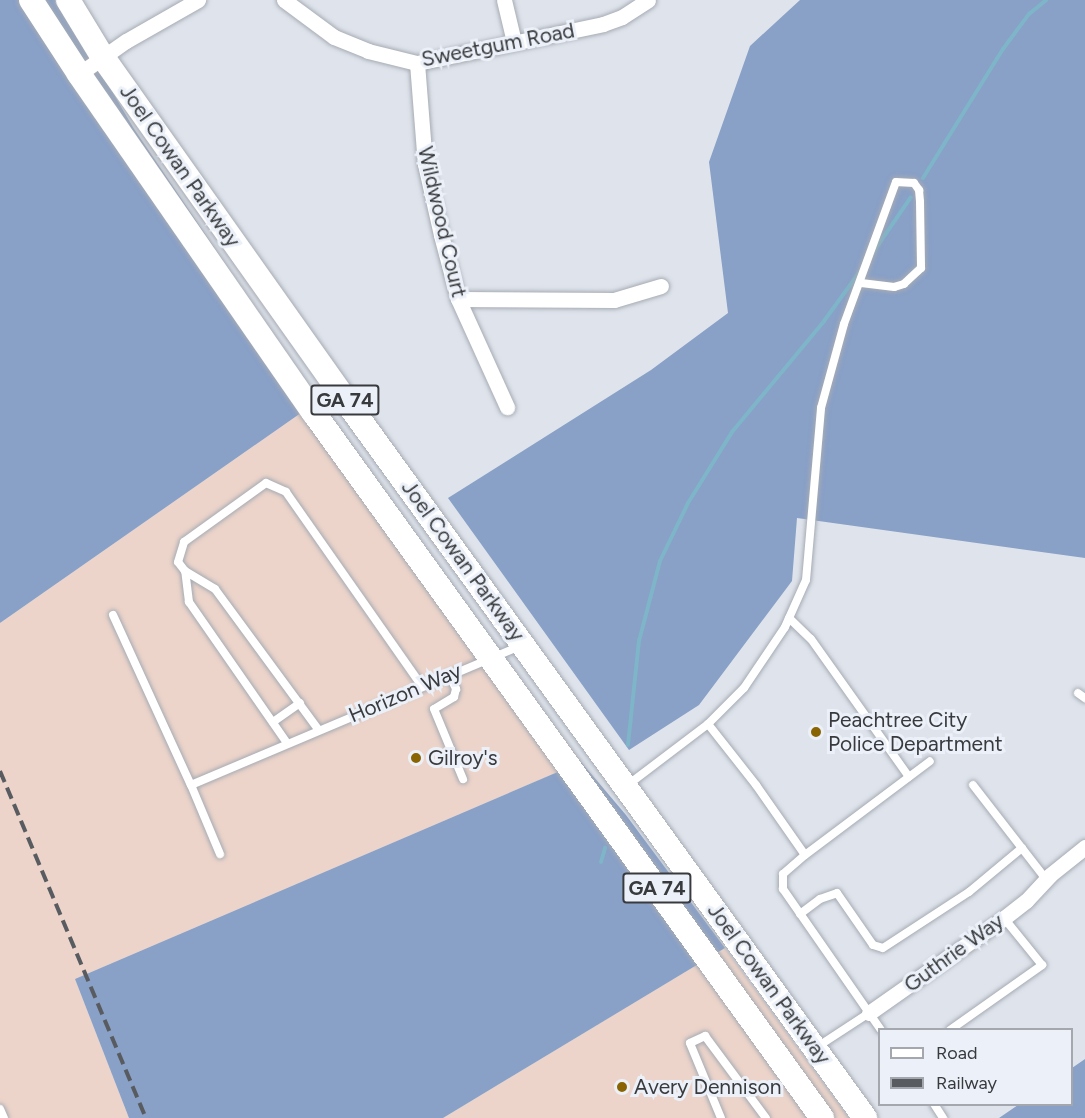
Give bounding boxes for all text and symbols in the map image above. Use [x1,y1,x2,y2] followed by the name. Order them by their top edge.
[419,18,577,72] street label: Sweetgum Road
[114,80,246,252] street label: Joel Cowan Parkway
[412,144,472,300] street label: Wildwood Court
[309,383,381,417] road number: GA 74
[396,476,530,646] street label: Joel Cowan Parkway
[345,658,465,728] street label: Horizon Way
[828,707,1003,757] place label: Peachtree City Police Department
[809,725,823,739] marker: Peachtree City Police Department
[428,745,497,771] place label: Gilroy's
[409,751,423,765] marker: Gilroy's
[621,871,693,905] road number: GA 74
[702,899,836,1069] street label: Joel Cowan Parkway
[899,908,1009,998] street label: Guthrie Way
[878,1028,1073,1106] legend
[936,1042,977,1064] text: Road
[936,1072,997,1094] text: Railway
[634,1074,781,1100] place label: Avery Dennison
[615,1080,629,1094] marker: Avery Dennison

